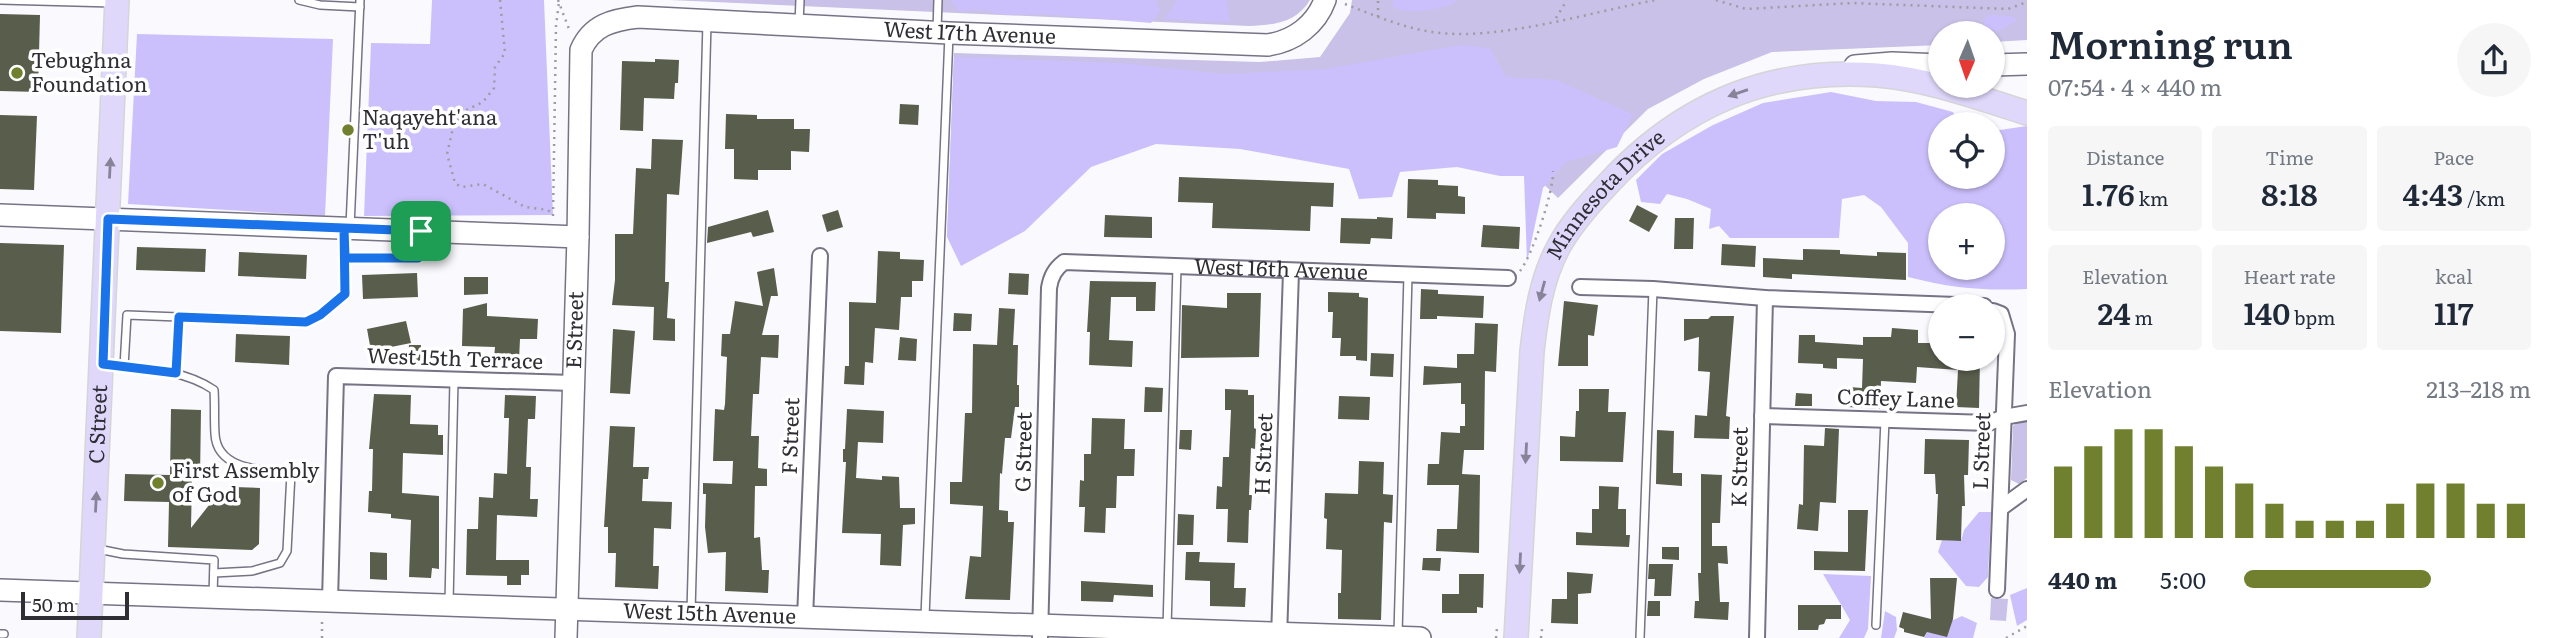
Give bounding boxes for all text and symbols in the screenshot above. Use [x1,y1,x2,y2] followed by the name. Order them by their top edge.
[883,12,1057,50] street label: West 17th Avenue
[2048,14,2293,71] text: Morning run
[1928,21,2006,98] north arrow
[1928,21,2005,371] map controls
[2457,23,2531,97] button: share
[31,43,147,98] place label: Tebughna Foundation
[9,65,25,81] marker: Tebughna Foundation
[2048,69,2222,103] text: 07:54 · 4 × 440 m
[1727,88,1748,99] one-way arrow
[362,100,498,155] place label: Naqayeht'ana T'uh
[1928,112,2005,189] button: locate
[1537,120,1670,264] street label: Minnesota Drive
[340,122,356,138] marker: Naqayeht'ana T'uh
[2086,143,2164,171] text: Distance
[2265,143,2314,171] text: Time
[2433,143,2474,171] text: Pace
[104,157,115,179] one-way arrow
[2082,171,2135,215] text: 1.76
[2261,171,2318,215] text: 8:18
[2402,171,2463,215] text: 4:43
[2135,184,2168,212] text: km
[2463,184,2505,212] text: /km
[391,201,451,261] pin
[1928,203,2005,280] button: +
[402,212,440,250] icon: arrive
[1194,249,1369,286] street label: West 16th Avenue
[2082,262,2168,290] text: Elevation
[2243,262,2336,290] text: Heart rate
[2435,262,2473,290] text: kcal
[1536,280,1547,302] one-way arrow
[556,290,589,369] street label: E Street
[2097,290,2131,334] text: 24
[2244,290,2290,334] text: 140
[2434,290,2474,334] text: 117
[1928,294,2005,371] button: −
[2131,303,2153,331] text: m
[2290,303,2335,331] text: bpm
[366,338,544,375] street label: West 15th Terrace
[2048,371,2152,405] text: Elevation
[2426,371,2531,405] text: 213–218 m
[1837,379,1956,414] street label: Coffey Lane
[79,383,113,464] street label: C Street
[772,396,805,475] street label: F Street
[1005,411,1038,492] street label: G Street
[1963,411,1996,490] street label: L Street
[1245,412,1278,495] street label: H Street
[1721,426,1754,507] street label: K Street
[1521,443,1532,465] one-way arrow
[172,453,320,508] place label: First Assembly of God
[150,475,166,491] marker: First Assembly of God
[91,491,102,513] one-way arrow
[1515,552,1526,574] one-way arrow
[2048,562,2117,596] text: 440 m
[2160,562,2206,596] text: 5:00
[21,589,130,621] scale bar
[32,590,75,618] text: 50 m
[623,593,797,630] street label: West 15th Avenue

